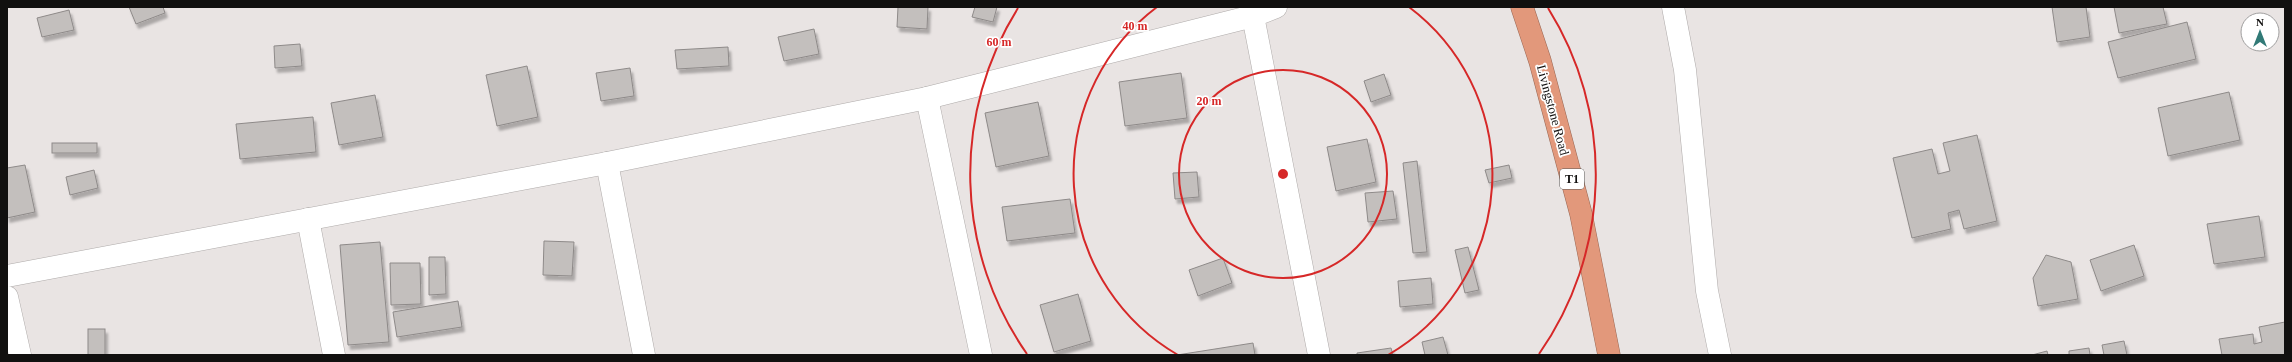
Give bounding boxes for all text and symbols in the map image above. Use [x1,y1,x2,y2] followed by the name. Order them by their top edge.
[2240,12,2280,52] north arrow
[2256,16,2264,28] text: N
[1123,19,1148,33] text: 40 m
[987,35,1012,49] text: 60 m
[1534,63,1572,157] street label: Livingstone Road
[1197,94,1222,108] text: 20 m
[1276,167,1290,181] centre of rings
[1560,169,1584,189] road number: T1

